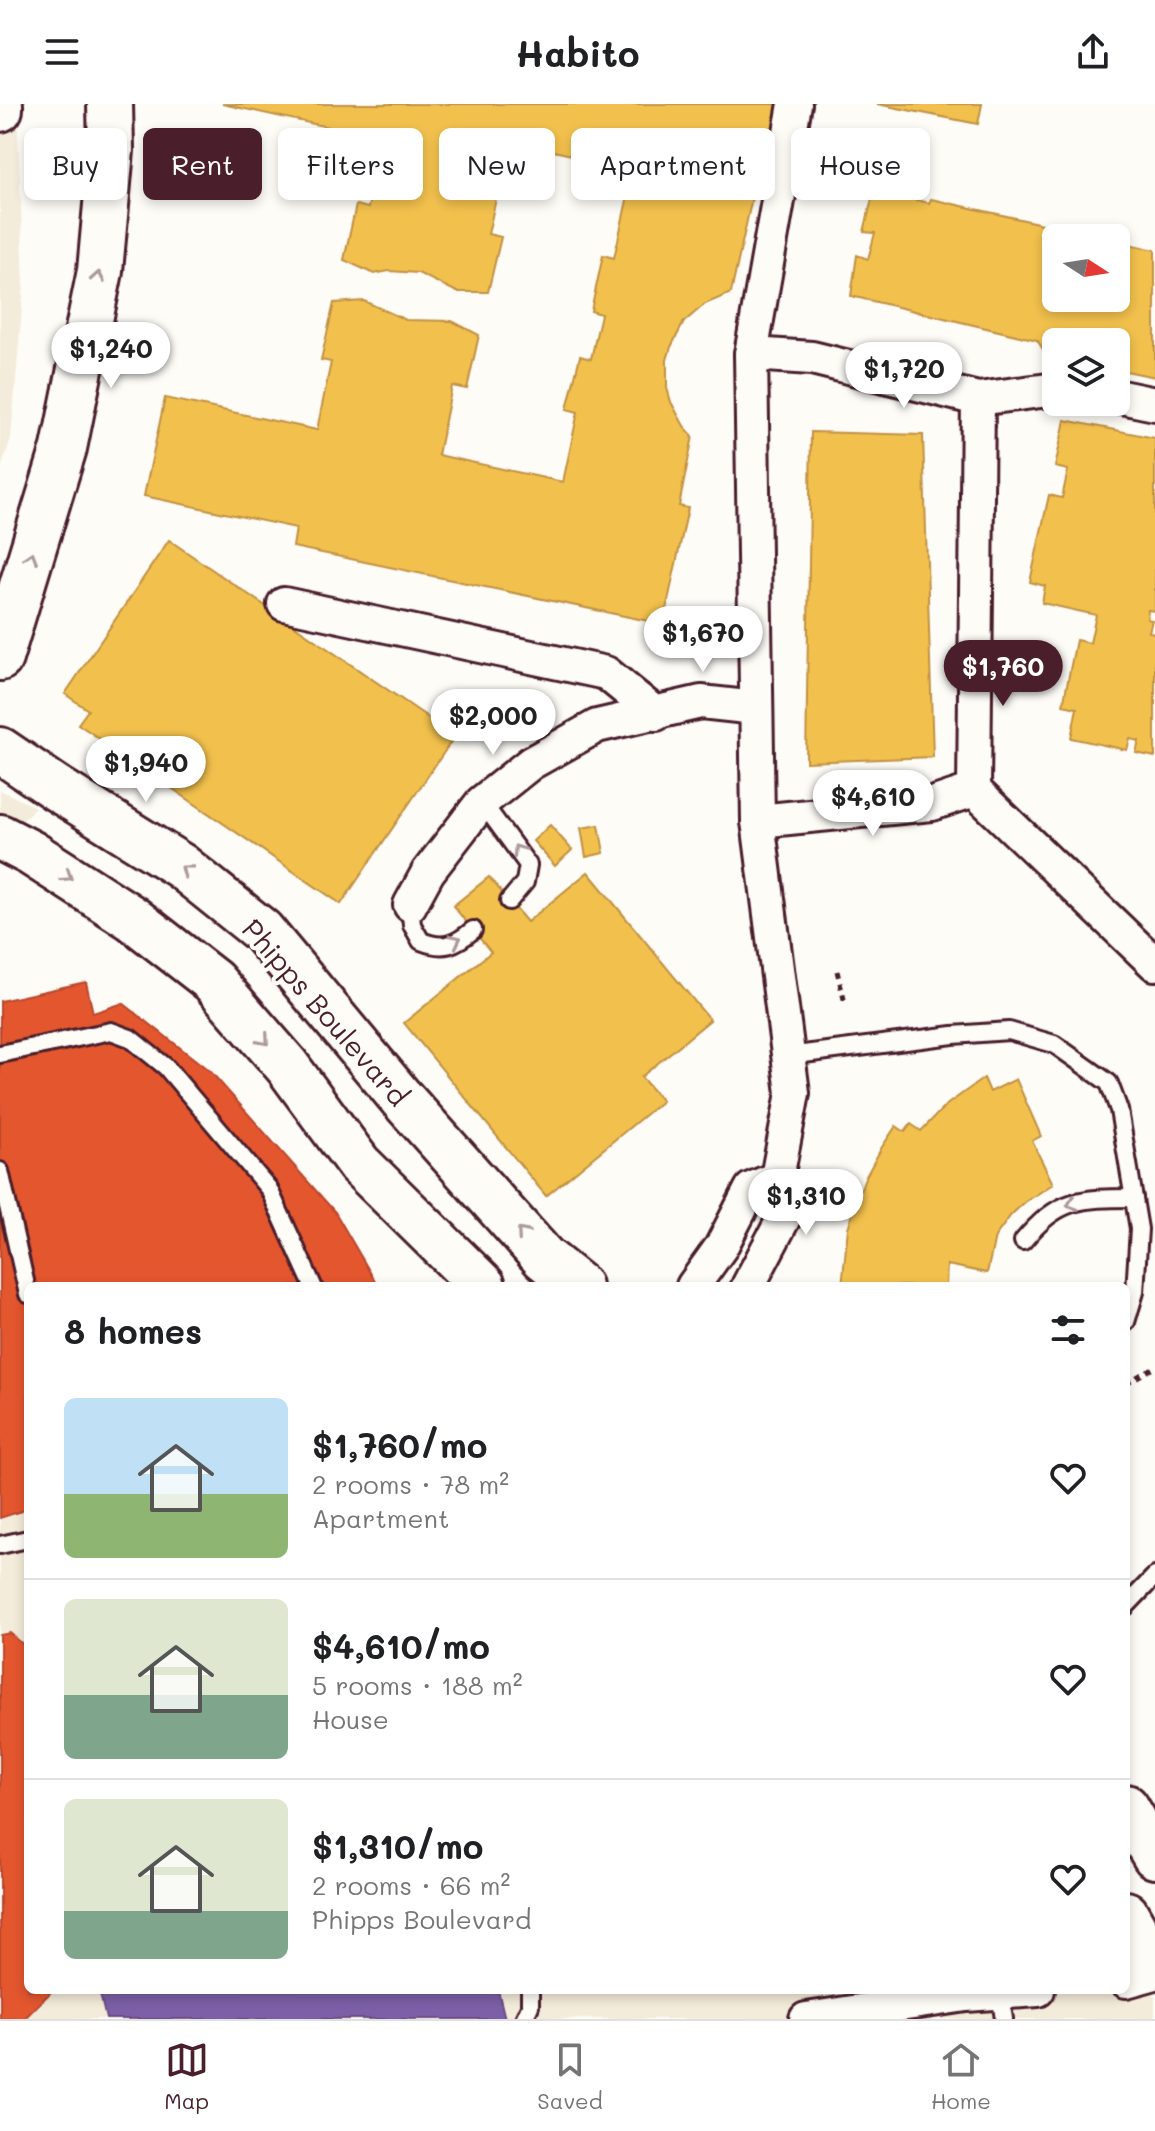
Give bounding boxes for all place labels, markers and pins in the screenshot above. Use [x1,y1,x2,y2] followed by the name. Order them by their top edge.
[46,322,176,390] pin: $1,240
[839,342,969,410] pin: $1,720
[638,606,768,674] pin: $1,670
[938,640,1068,708] pin: $1,760
[428,689,558,757] pin: $2,000
[81,736,211,804] pin: $1,940
[808,770,938,838] pin: $4,610
[741,1169,871,1237] pin: $1,310

